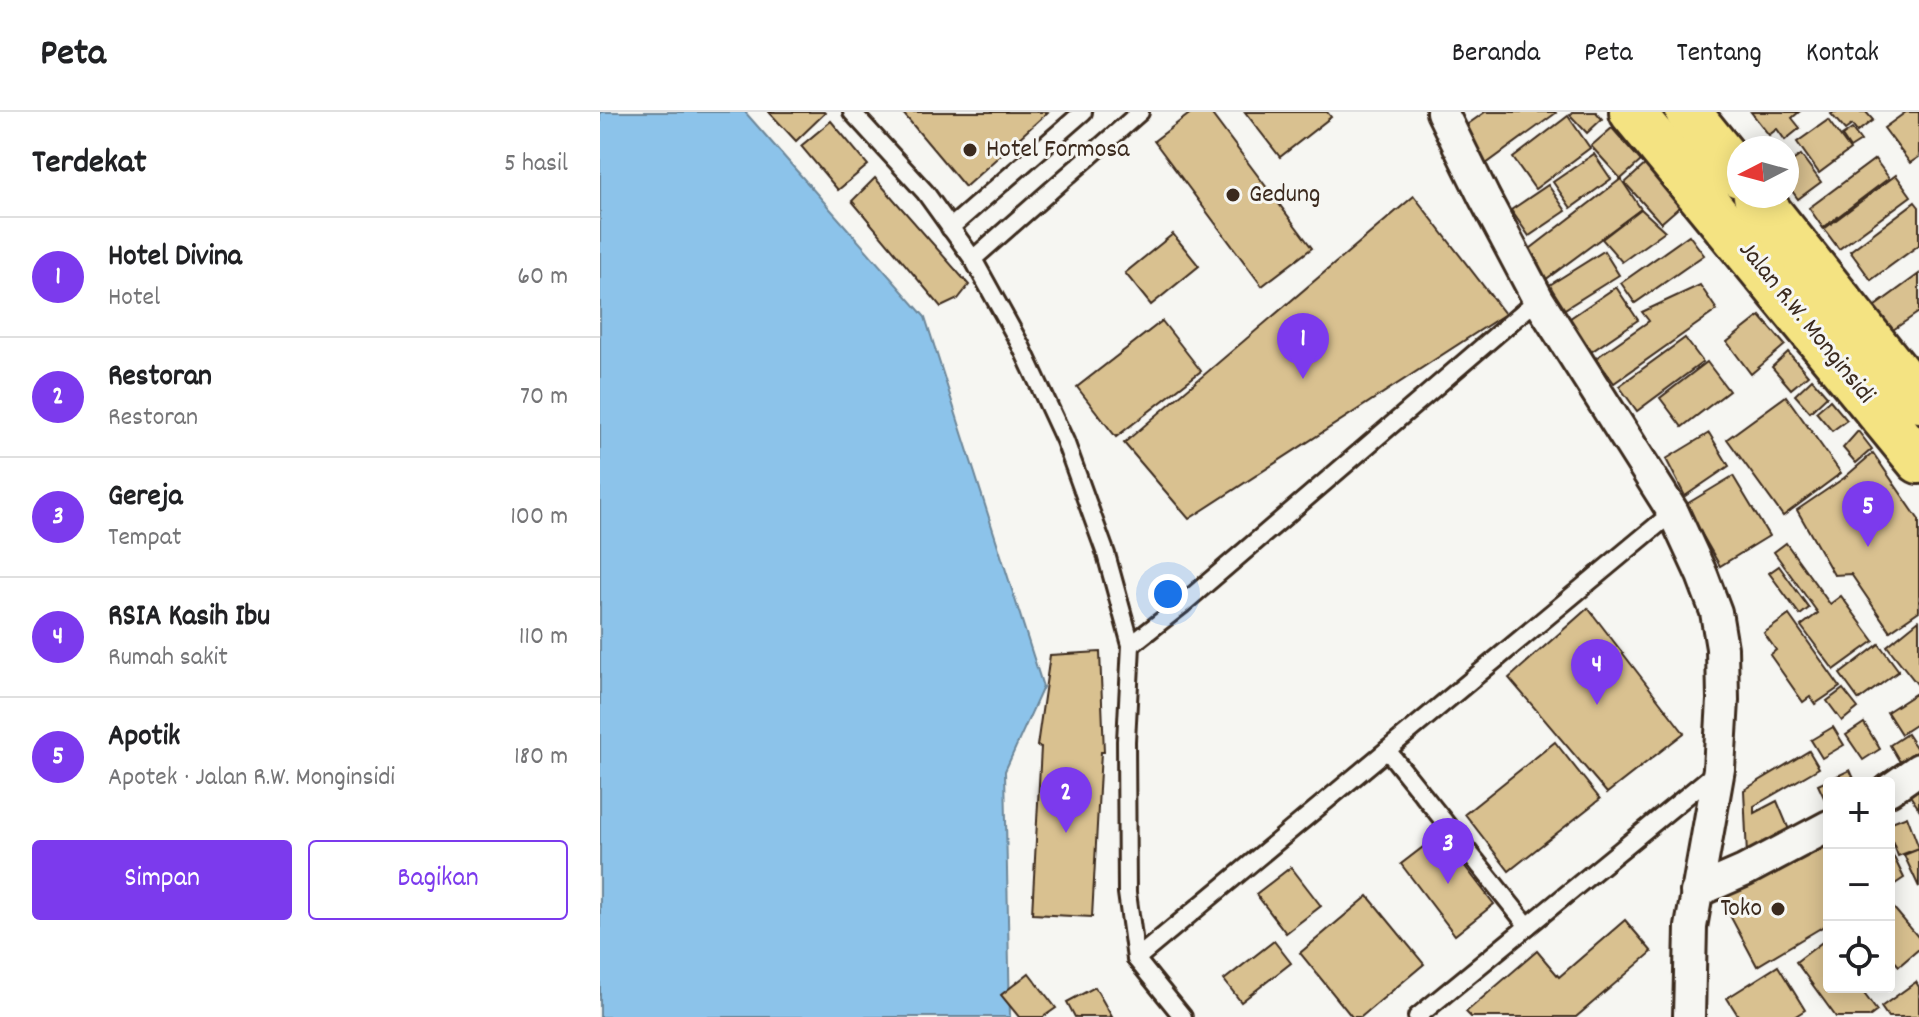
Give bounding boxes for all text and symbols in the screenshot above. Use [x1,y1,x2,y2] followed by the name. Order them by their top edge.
[40,28,106,83] text: Peta
[1452,35,1540,75] text: Beranda
[1584,35,1633,75] text: Peta
[1677,35,1762,75] text: Tentang
[1806,35,1879,75] text: Kontak
[986,132,1130,169] place label: Hotel Formosa
[1727,136,1799,208] north arrow
[32,140,147,189] text: Terdekat
[961,141,979,159] marker: Hotel Formosa
[504,146,568,183] text: 5 hasil
[1249,177,1320,214] place label: Gedung
[1224,186,1242,204] marker: Gedung
[1729,234,1883,412] street label: Jalan R.W. Monginsidi
[108,237,242,280] text: Hotel Divina
[55,259,61,296] text: 1
[517,259,568,296] text: 60 m
[108,280,160,317] text: Hotel
[1277,313,1329,379] pin: 1
[108,357,212,400] text: Restoran
[52,379,64,416] text: 2
[520,379,568,416] text: 70 m
[108,400,198,437] text: Restoran
[108,477,183,520] text: Gereja
[1842,481,1894,547] pin: 5
[52,499,64,536] text: 3
[510,499,568,536] text: 100 m
[108,520,181,557] text: Tempat
[1148,574,1188,614] your location
[108,597,270,640] text: RSIA Kasih Ibu
[53,619,63,656] text: 4
[519,619,568,656] text: 110 m
[1571,639,1623,705] pin: 4
[108,640,228,677] text: Rumah sakit
[108,717,180,760] text: Apotik
[52,739,64,776] text: 5
[514,739,568,776] text: 180 m
[108,760,395,797] text: Apotek · Jalan R.W. Monginsidi
[1040,767,1092,833] pin: 2
[1823,777,1895,993] map controls
[1823,777,1895,849] button: +
[1422,818,1474,884] pin: 3
[32,840,292,920] button: Simpan
[308,840,568,920] button: Bagikan
[1823,849,1895,921] button: −
[1720,891,1762,928] place label: Toko
[1769,900,1787,918] marker: Toko
[1823,921,1895,993] button: locate

